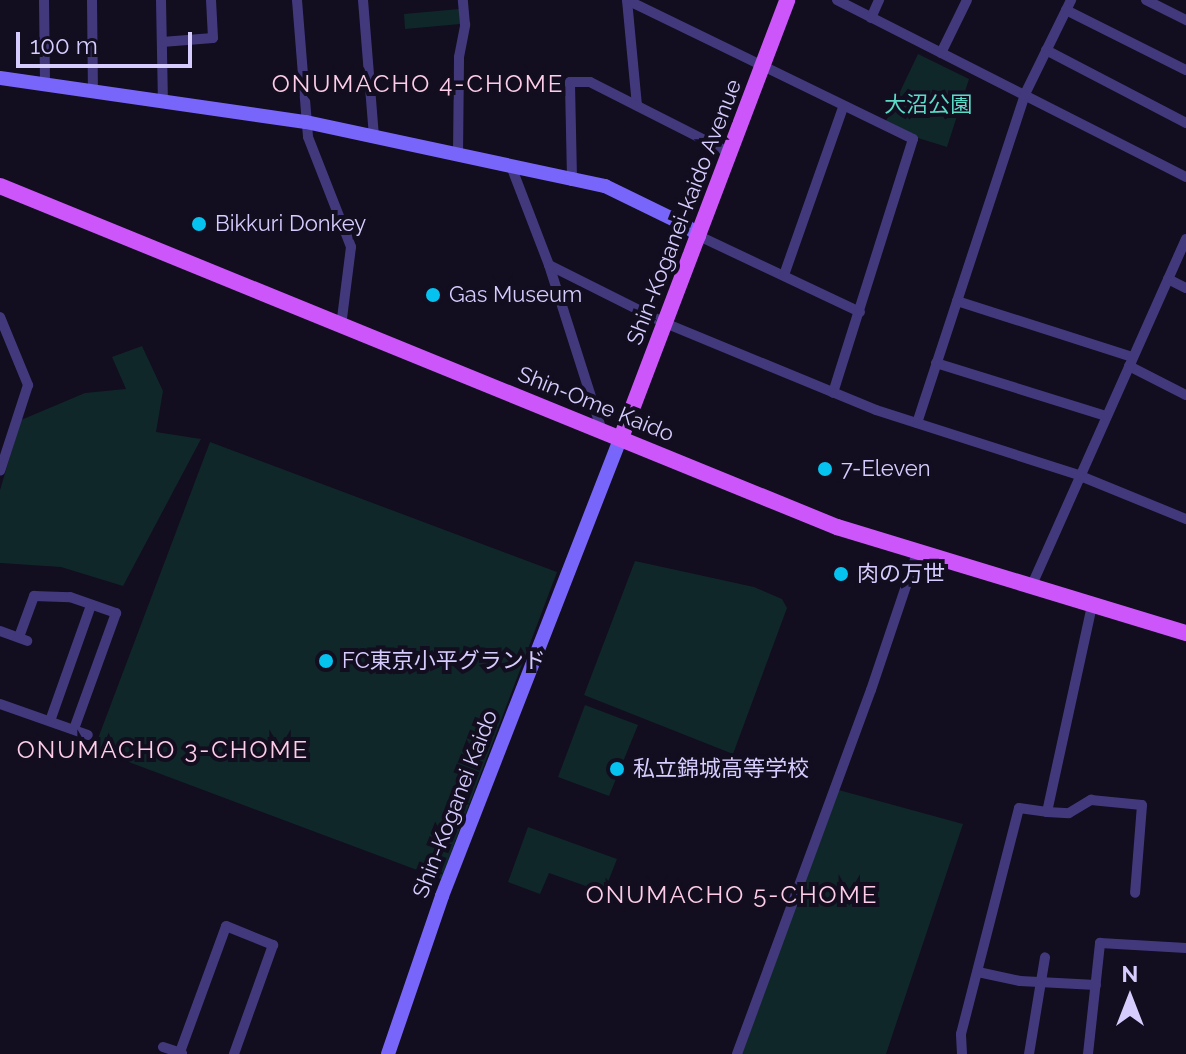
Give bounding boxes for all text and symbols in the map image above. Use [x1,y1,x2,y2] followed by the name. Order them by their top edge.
[20,16,196,66] scale bar
[30,31,98,60] text: 100 m
[272,70,564,98] district label: ONUMACHO 4-CHOME
[621,75,747,349] street label: Shin-Koganei-kaido Avenue
[884,92,972,118] park label: 大沼公園
[215,211,366,237] place label: Bikkuri Donkey
[190,215,208,233] marker: Bikkuri Donkey
[449,282,582,308] place label: Gas Museum
[424,286,442,304] marker: Gas Museum
[514,361,678,447] street label: Shin-Ome Kaido
[841,456,930,482] place label: 7-Eleven
[816,460,834,478] marker: 7-Eleven
[857,561,945,587] place label: 肉の万世
[832,565,850,583] marker: 肉の万世
[342,648,546,674] place label: FC東京小平グランド
[317,652,335,670] marker: FC東京小平グランド
[407,706,503,902] street label: Shin-Koganei Kaido
[17,736,309,764] district label: ONUMACHO 3-CHOME
[633,756,809,782] place label: 私立錦城高等学校
[608,760,626,778] marker: 私立錦城高等学校
[586,881,878,909] district label: ONUMACHO 5-CHOME
[1090,958,1170,1038] north arrow
[1122,961,1138,987] text: N

